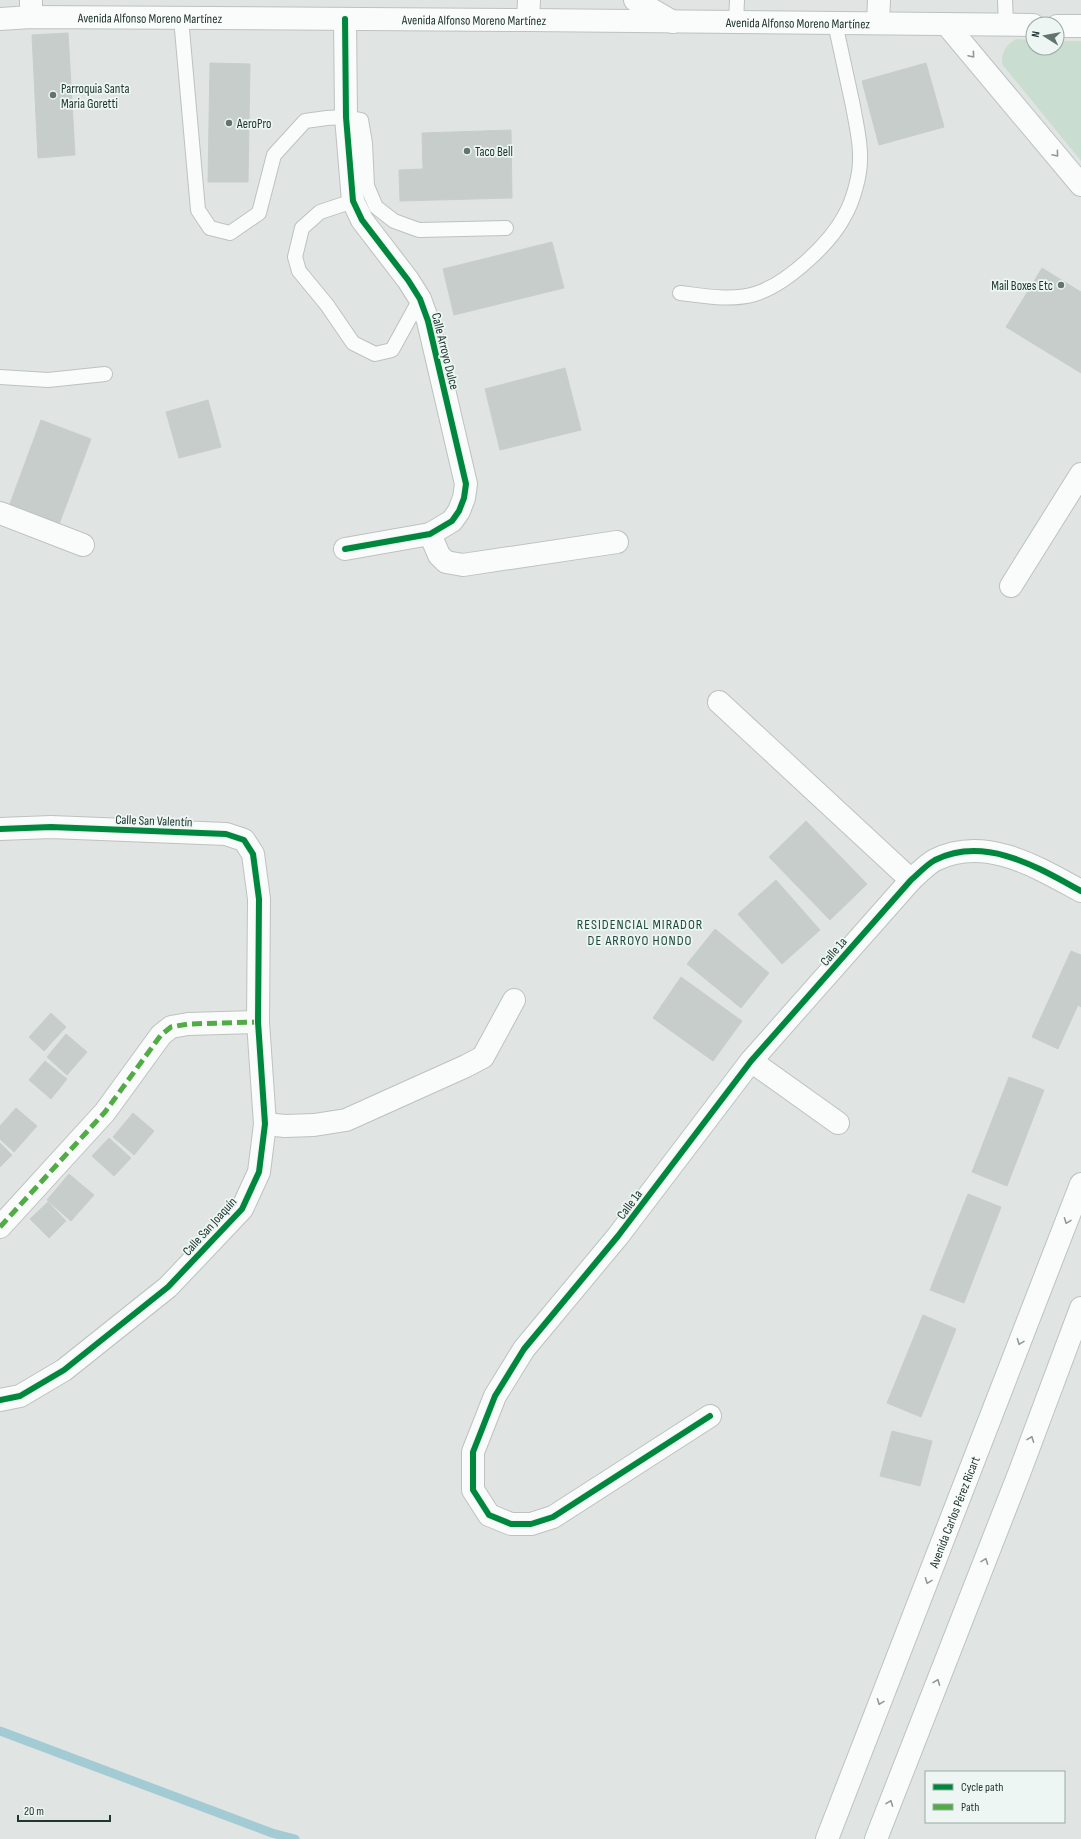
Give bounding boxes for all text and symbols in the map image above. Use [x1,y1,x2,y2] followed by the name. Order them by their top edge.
[77,10,222,27] street label: Avenida Alfonso Moreno Martínez
[401,12,547,29] street label: Avenida Alfonso Moreno Martínez
[725,15,870,32] street label: Avenida Alfonso Moreno Martínez
[1025,16,1065,56] north arrow
[1029,30,1043,38] text: N
[968,50,975,58] one-way arrow
[61,81,129,112] place label: Parroquia Santa Maria Goretti
[48,90,58,100] marker: Parroquia Santa Maria Goretti
[236,116,271,132] place label: AeroPro
[224,118,234,128] marker: AeroPro
[475,144,513,160] place label: Taco Bell
[462,146,472,156] marker: Taco Bell
[1051,150,1058,157] one-way arrow
[991,278,1053,294] place label: Mail Boxes Etc
[1056,280,1066,290] marker: Mail Boxes Etc
[428,311,462,391] street label: Calle Arroyo Dulce
[115,812,193,830] street label: Calle San Valentín
[577,916,703,949] district label: RESIDENCIAL MIRADOR DE ARROYO HONDO
[817,934,851,969] street label: Calle 1a
[614,1187,646,1223] street label: Calle 1a
[179,1194,240,1259] street label: Calle San Joaquín
[1063,1217,1071,1224] one-way arrow
[1016,1338,1024,1345] one-way arrow
[1027,1436,1035,1443] one-way arrow
[926,1454,984,1571] street label: Avenida Carlos Pérez Ricart
[980,1557,988,1564] one-way arrow
[924,1577,932,1584] one-way arrow
[933,1678,941,1685] one-way arrow
[877,1698,885,1705] one-way arrow
[925,1771,1065,1823] legend
[961,1780,1003,1795] text: Cycle path
[18,1797,110,1823] scale bar
[885,1799,893,1806] one-way arrow
[961,1800,979,1815] text: Path
[24,1804,44,1819] text: 20 m

